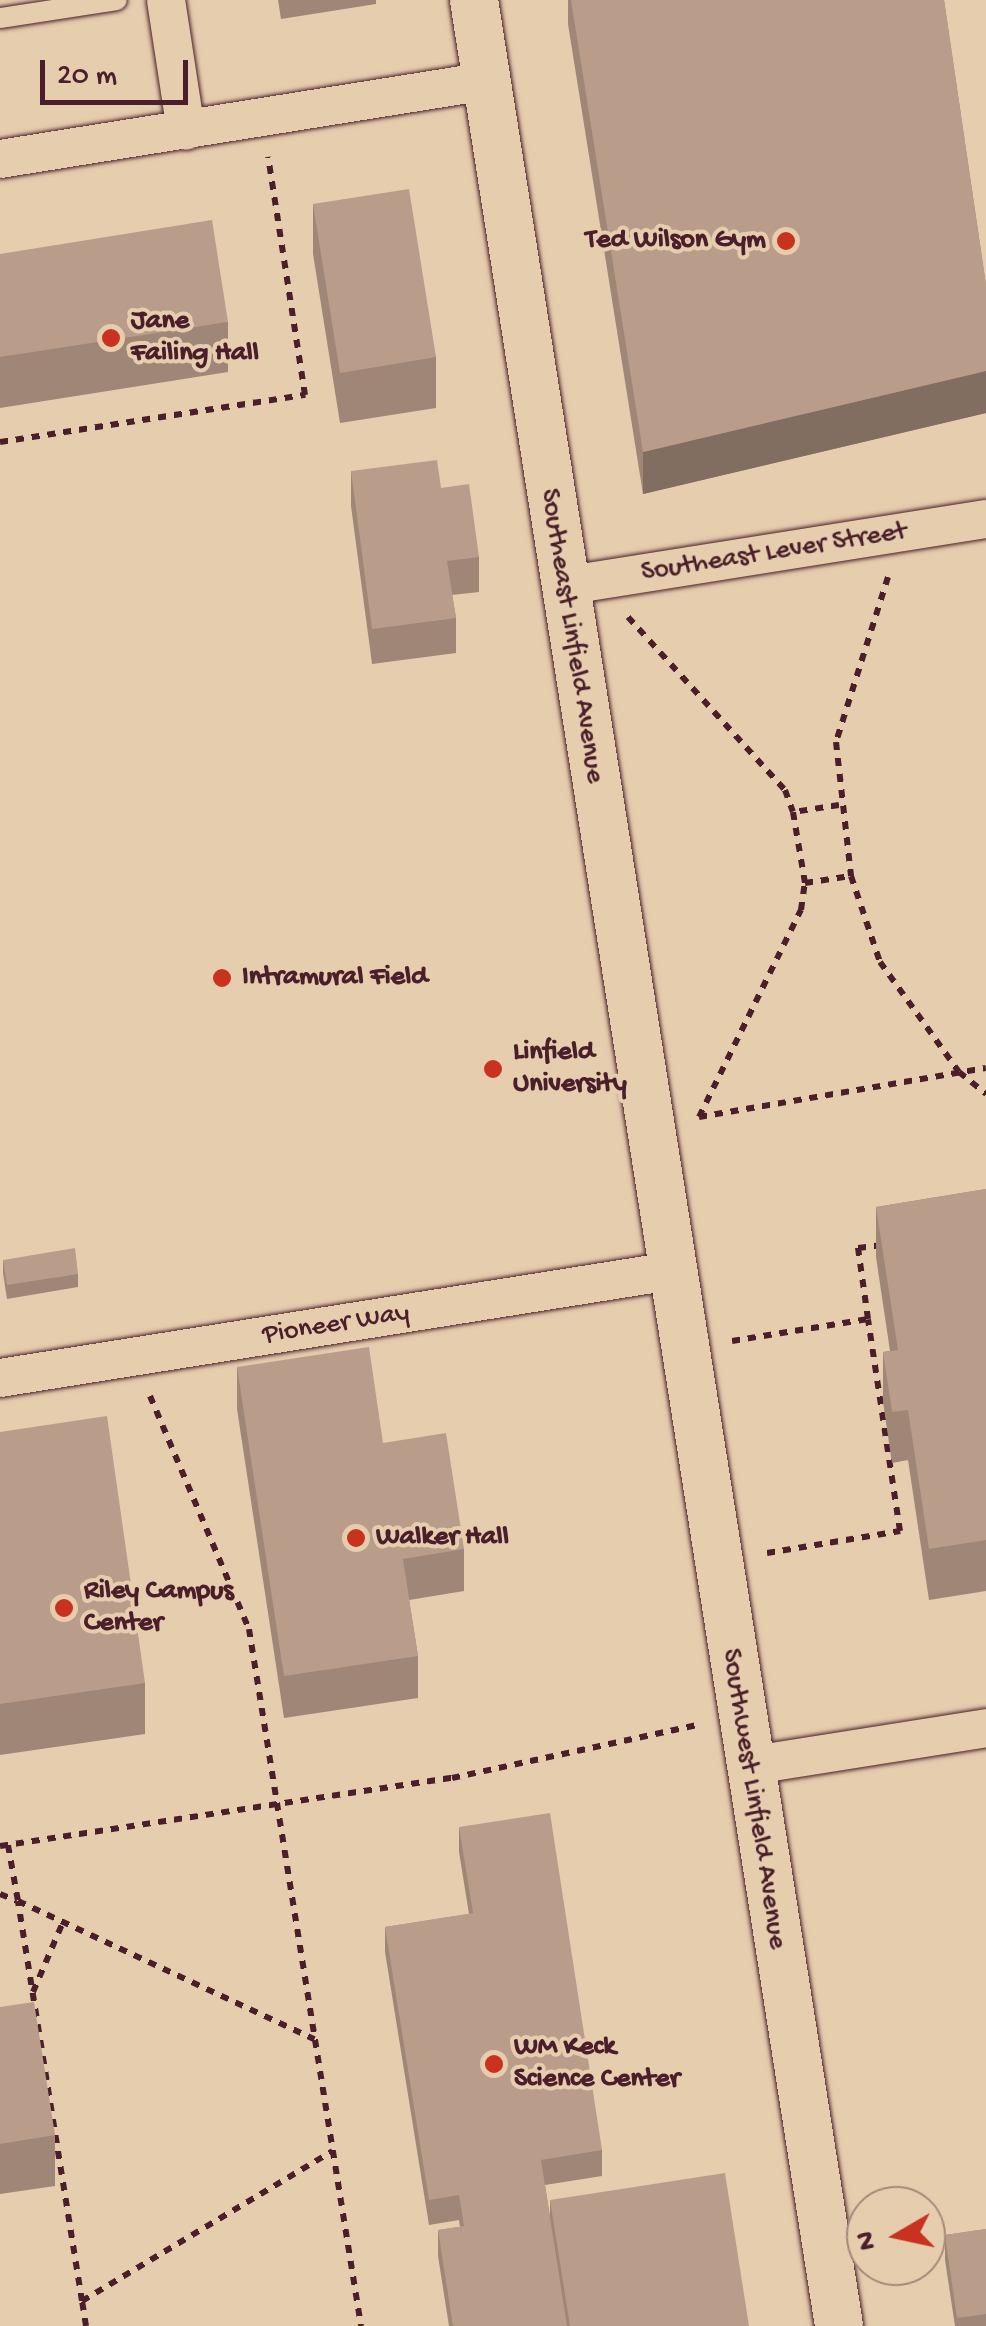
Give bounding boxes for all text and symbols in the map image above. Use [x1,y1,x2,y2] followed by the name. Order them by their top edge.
[45,40,192,102] scale bar
[57,60,117,95] text: 20 m
[586,224,766,258] place label: Ted Wilson Gym
[775,230,797,252] marker: Ted Wilson Gym
[131,305,259,371] place label: Jane Failing Hall
[100,327,122,349] marker: Jane Failing Hall
[531,486,611,786] street label: Southeast Linfield Avenue
[639,515,909,591] street label: Southeast Lever Street
[242,961,428,995] place label: Intramural Field
[211,967,233,989] marker: Intramural Field
[513,1036,627,1102] place label: Linfield University
[482,1058,504,1080] marker: Linfield University
[260,1297,412,1353] street label: Pioneer Way
[376,1521,509,1555] place label: Walker Hall
[345,1527,367,1549] marker: Walker Hall
[84,1575,234,1641] place label: Riley Campus Center
[53,1597,75,1619] marker: Riley Campus Center
[713,1646,793,1952] street label: Southwest Linfield Avenue
[514,2031,680,2097] place label: WM Keck Science Center
[483,2053,505,2075] marker: WM Keck Science Center
[846,2186,946,2286] north arrow
[850,2229,886,2252] text: N

